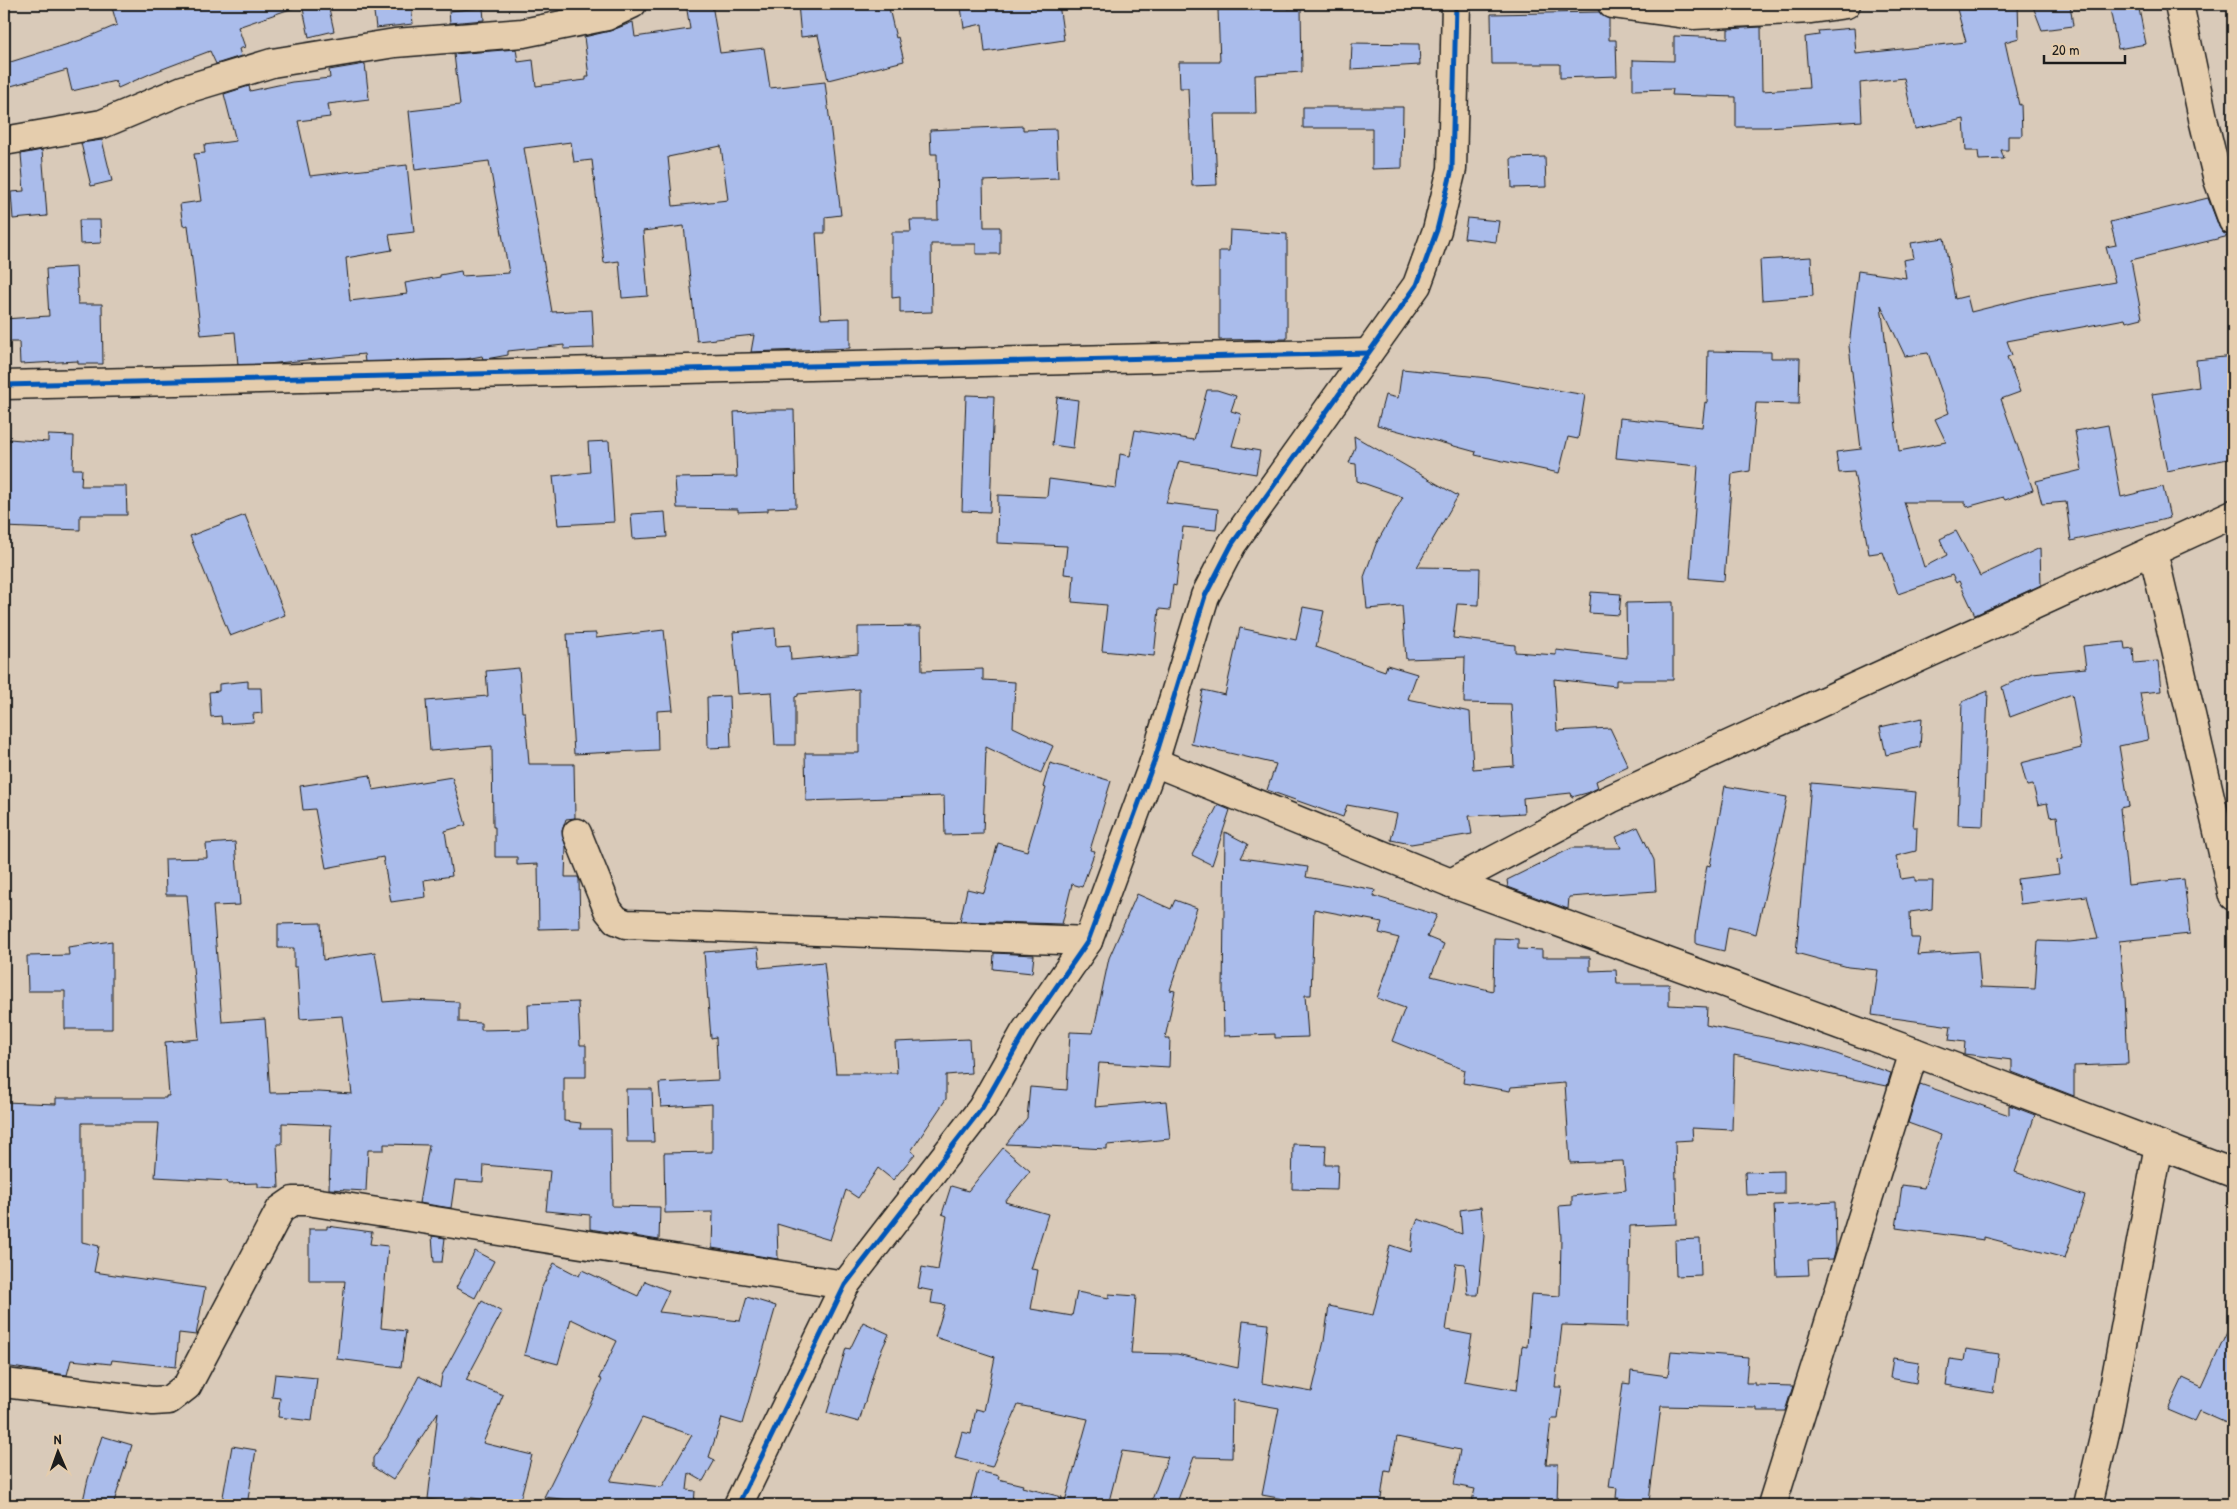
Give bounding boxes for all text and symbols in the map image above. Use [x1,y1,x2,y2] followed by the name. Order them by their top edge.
[2044,32,2126,64] scale bar
[2052,39,2079,60] text: 20 m
[32,1426,82,1476] north arrow
[53,1429,62,1448] text: N

